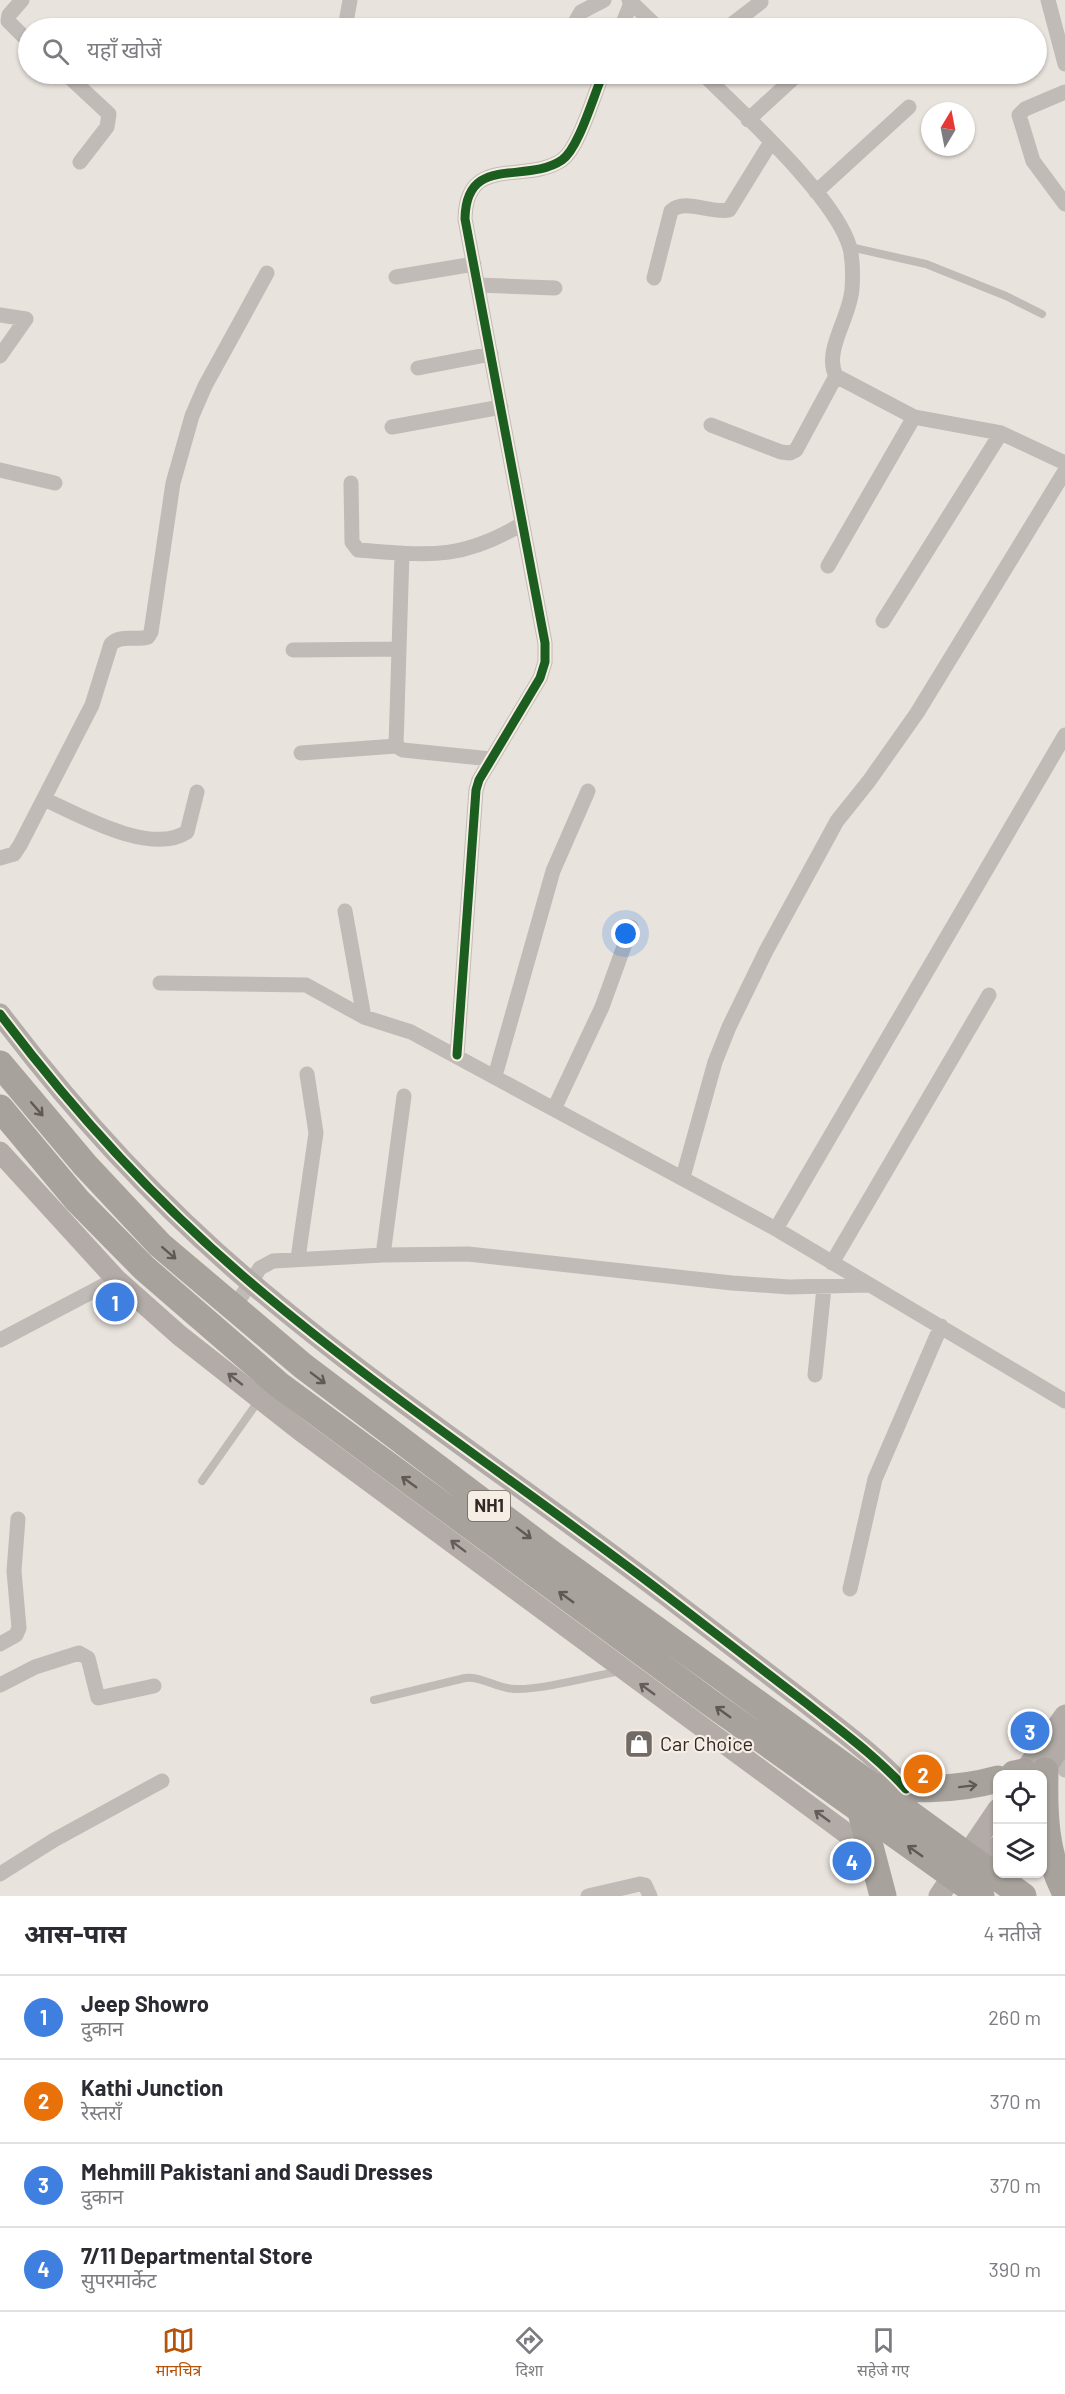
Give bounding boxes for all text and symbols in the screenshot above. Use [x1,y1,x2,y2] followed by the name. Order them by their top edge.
[18,18,1047,84] search box
[39,35,72,68] icon: search
[87,36,162,62] text: यहाँ खोजें
[921,102,975,156] north arrow
[611,919,640,948] your location
[30,1101,44,1116] one-way arrow
[161,1246,177,1259] one-way arrow
[96,1280,134,1324] pin: 1
[310,1371,326,1384] one-way arrow
[227,1372,243,1385] one-way arrow
[401,1475,417,1488] one-way arrow
[468,1491,510,1521] road number: NH1
[516,1527,532,1539] one-way arrow
[450,1540,466,1553] one-way arrow
[558,1591,574,1604] one-way arrow
[640,1682,656,1695] one-way arrow
[716,1706,732,1718] one-way arrow
[1010,1708,1050,1754] pin: 3
[623,1728,655,1760] shop icon: Car Choice
[660,1731,753,1755] place label: Car Choice
[904,1752,942,1796] pin: 2
[993,1770,1047,1878] map controls
[993,1770,1047,1824] button: locate
[957,1780,977,1791] one-way arrow
[814,1810,830,1822] one-way arrow
[993,1824,1047,1878] button: layers
[832,1838,872,1884] pin: 4
[908,1845,924,1857] one-way arrow
[24,1917,126,1948] text: आस-पास
[983,1921,1041,1945] text: 4 नतीजे
[81,1990,209,2016] text: Jeep Showro
[40,2005,47,2029] text: 1
[988,2005,1041,2029] text: 260 m
[81,2016,123,2040] text: दुकान
[81,2074,223,2100] text: Kathi Junction
[38,2089,49,2113] text: 2
[989,2089,1041,2113] text: 370 m
[81,2100,122,2124] text: रेस्तराँ
[81,2158,433,2184] text: Mehmill Pakistani and Saudi Dresses
[38,2173,49,2197] text: 3
[989,2173,1041,2197] text: 370 m
[81,2184,123,2208] text: दुकान
[81,2242,313,2268] text: 7/11 Departmental Store
[37,2257,50,2281] text: 4
[988,2257,1041,2281] text: 390 m
[81,2268,157,2292] text: सुपरमार्केट
[156,2324,201,2383] tab: मानचित्र
[513,2324,546,2383] tab: दिशा
[857,2324,909,2383] tab: सहेजे गए

